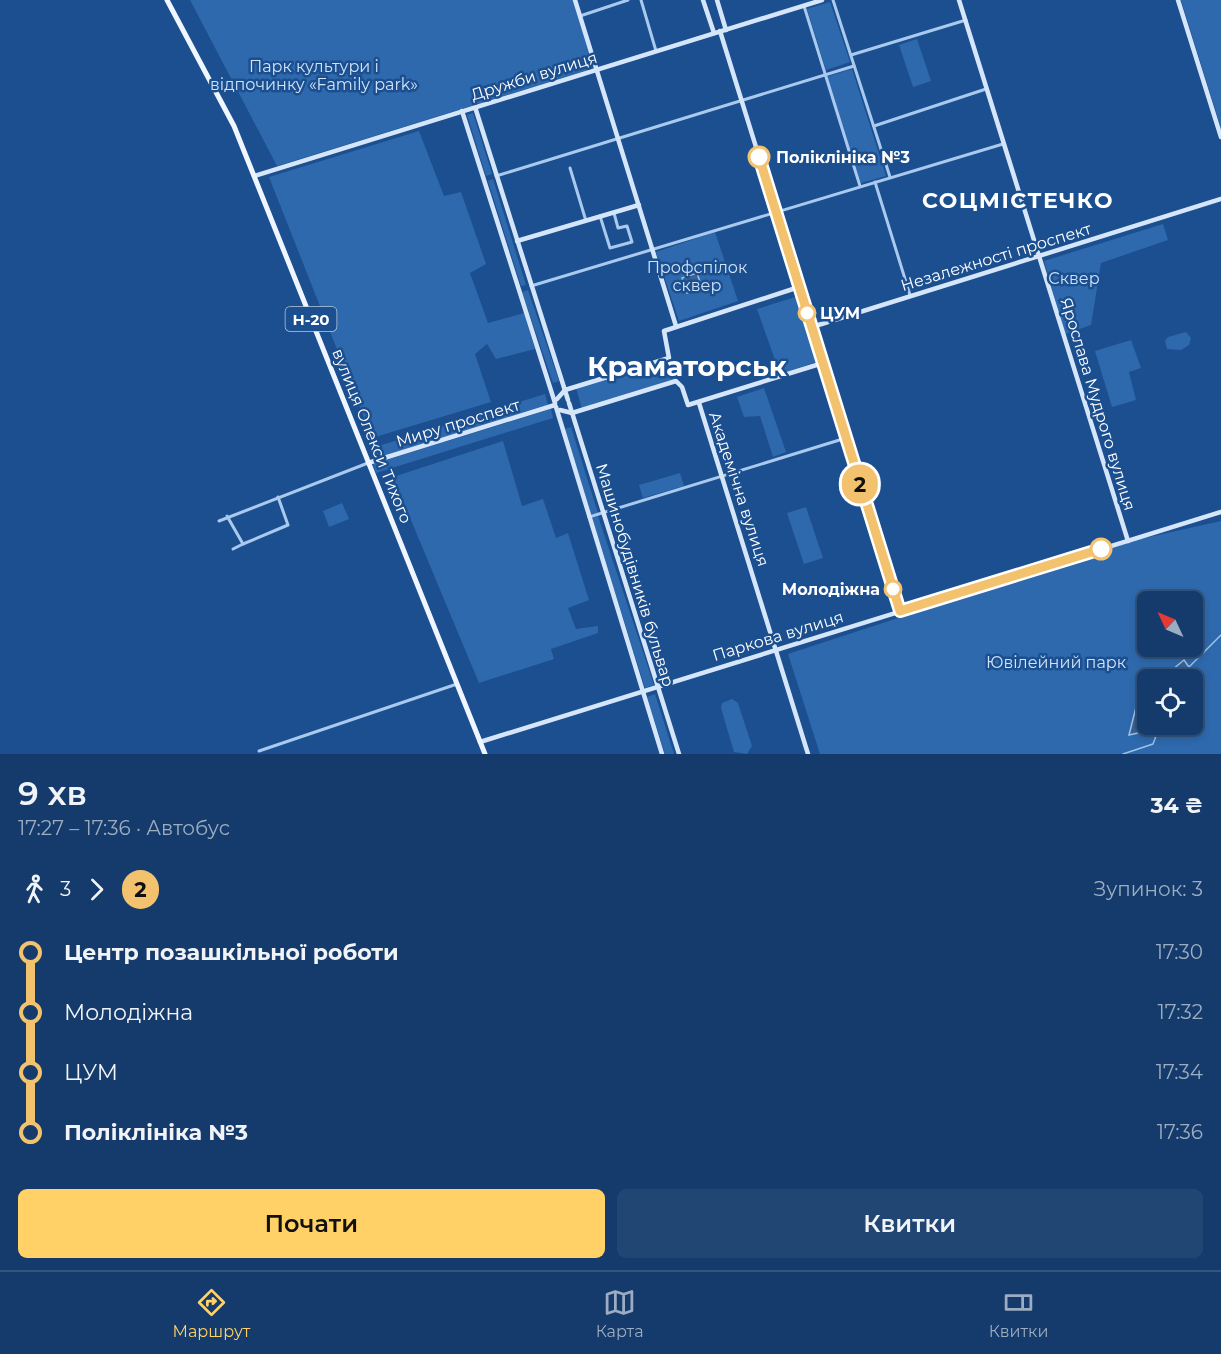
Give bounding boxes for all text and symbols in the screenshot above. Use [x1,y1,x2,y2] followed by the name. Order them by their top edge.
[469,48,599,104] street label: Дружби вулиця
[210,57,418,94] park label: Парк культури і відпочинку «Family park»
[748,146,770,168] marker: Поліклініка №3
[776,148,910,167] place label: Поліклініка №3
[922,187,1114,214] district label: СОЦМІСТЕЧКО
[898,219,1094,295] street label: Незалежності проспект
[647,258,748,295] park label: Профспілок сквер
[1048,269,1100,288] park label: Сквер
[1057,295,1139,513] street label: Ярослава Мудрого вулиця
[798,304,816,322] marker: ЦУМ
[820,304,860,323] place label: ЦУМ
[286,307,336,331] road number: Н-20
[328,346,416,526] street label: вулиця Олекси Тихого
[587,349,787,383] district label: Краматорськ
[394,395,523,451] street label: Миру проспект
[705,409,773,569] street label: Академічна вулиця
[592,461,678,689] street label: Машинобудівників бульвар
[840,464,880,504] line badge: 2
[854,472,866,497] text: 2
[1090,538,1112,560] unlabelled marker
[782,580,880,599] place label: Молодіжна
[884,580,902,598] marker: Молодіжна
[1137,591,1203,657] north arrow
[1137,591,1203,735] map controls
[710,607,846,665] street label: Паркова вулиця
[986,653,1127,672] park label: Ювілейний парк
[1137,669,1203,735] button: locate
[18,773,87,813] text: 9 хв
[1150,792,1203,819] text: 34 ₴
[18,816,230,840] text: 17:27 – 17:36 · Автобус
[18,873,51,906] icon: walk
[80,873,113,906] icon: forward
[60,877,71,901] text: 3
[134,877,147,902] text: 2
[1094,877,1203,901] text: Зупинок: 3
[64,939,399,966] text: Центр позашкільної роботи
[1156,940,1203,964] text: 17:30
[64,999,193,1026] text: Молодіжна
[1158,1000,1203,1024] text: 17:32
[64,1059,118,1086] text: ЦУМ
[1156,1060,1203,1084] text: 17:34
[64,1119,248,1146] text: Поліклініка №3
[1157,1120,1203,1144] text: 17:36
[18,1189,605,1258] button: Почати
[617,1189,1203,1258] button: Квитки
[173,1286,250,1341] tab: Маршрут
[596,1286,643,1341] tab: Карта
[989,1286,1048,1341] tab: Квитки

